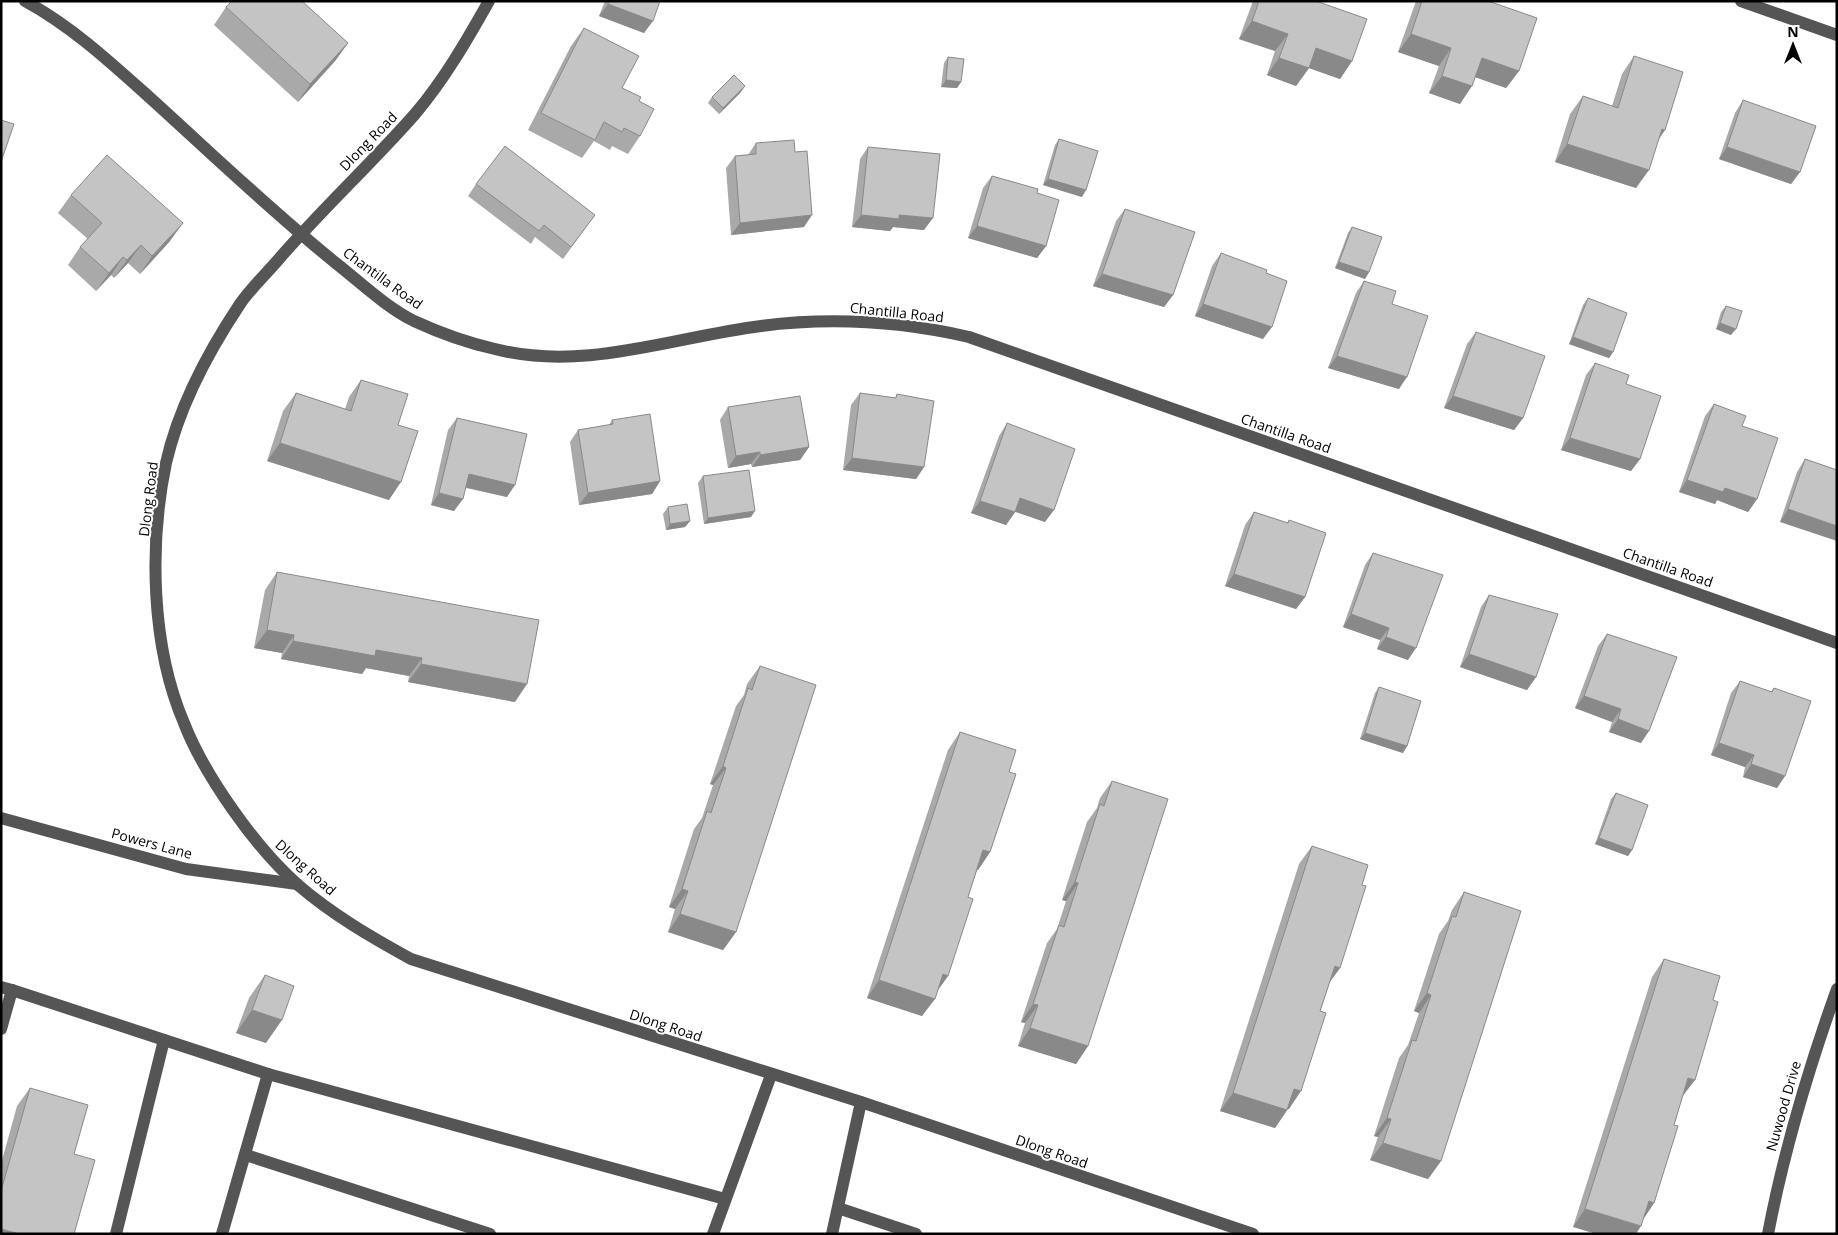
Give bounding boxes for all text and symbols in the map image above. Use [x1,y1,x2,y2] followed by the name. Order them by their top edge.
[1768,20,1818,70] north arrow
[1787,22,1799,41] text: N
[335,107,401,175] street label: Dlong Road
[339,243,427,313] street label: Chantilla Road
[849,298,945,326] street label: Chantilla Road
[1238,409,1334,457] street label: Chantilla Road
[134,460,162,538] street label: Dlong Road
[1620,543,1716,591] street label: Chantilla Road
[109,823,195,863] street label: Powers Lane
[272,835,340,899] street label: Dlong Road
[627,1004,705,1046] street label: Dlong Road
[1761,1058,1805,1153] street label: Nuwood Drive
[1013,1130,1091,1172] street label: Dlong Road

